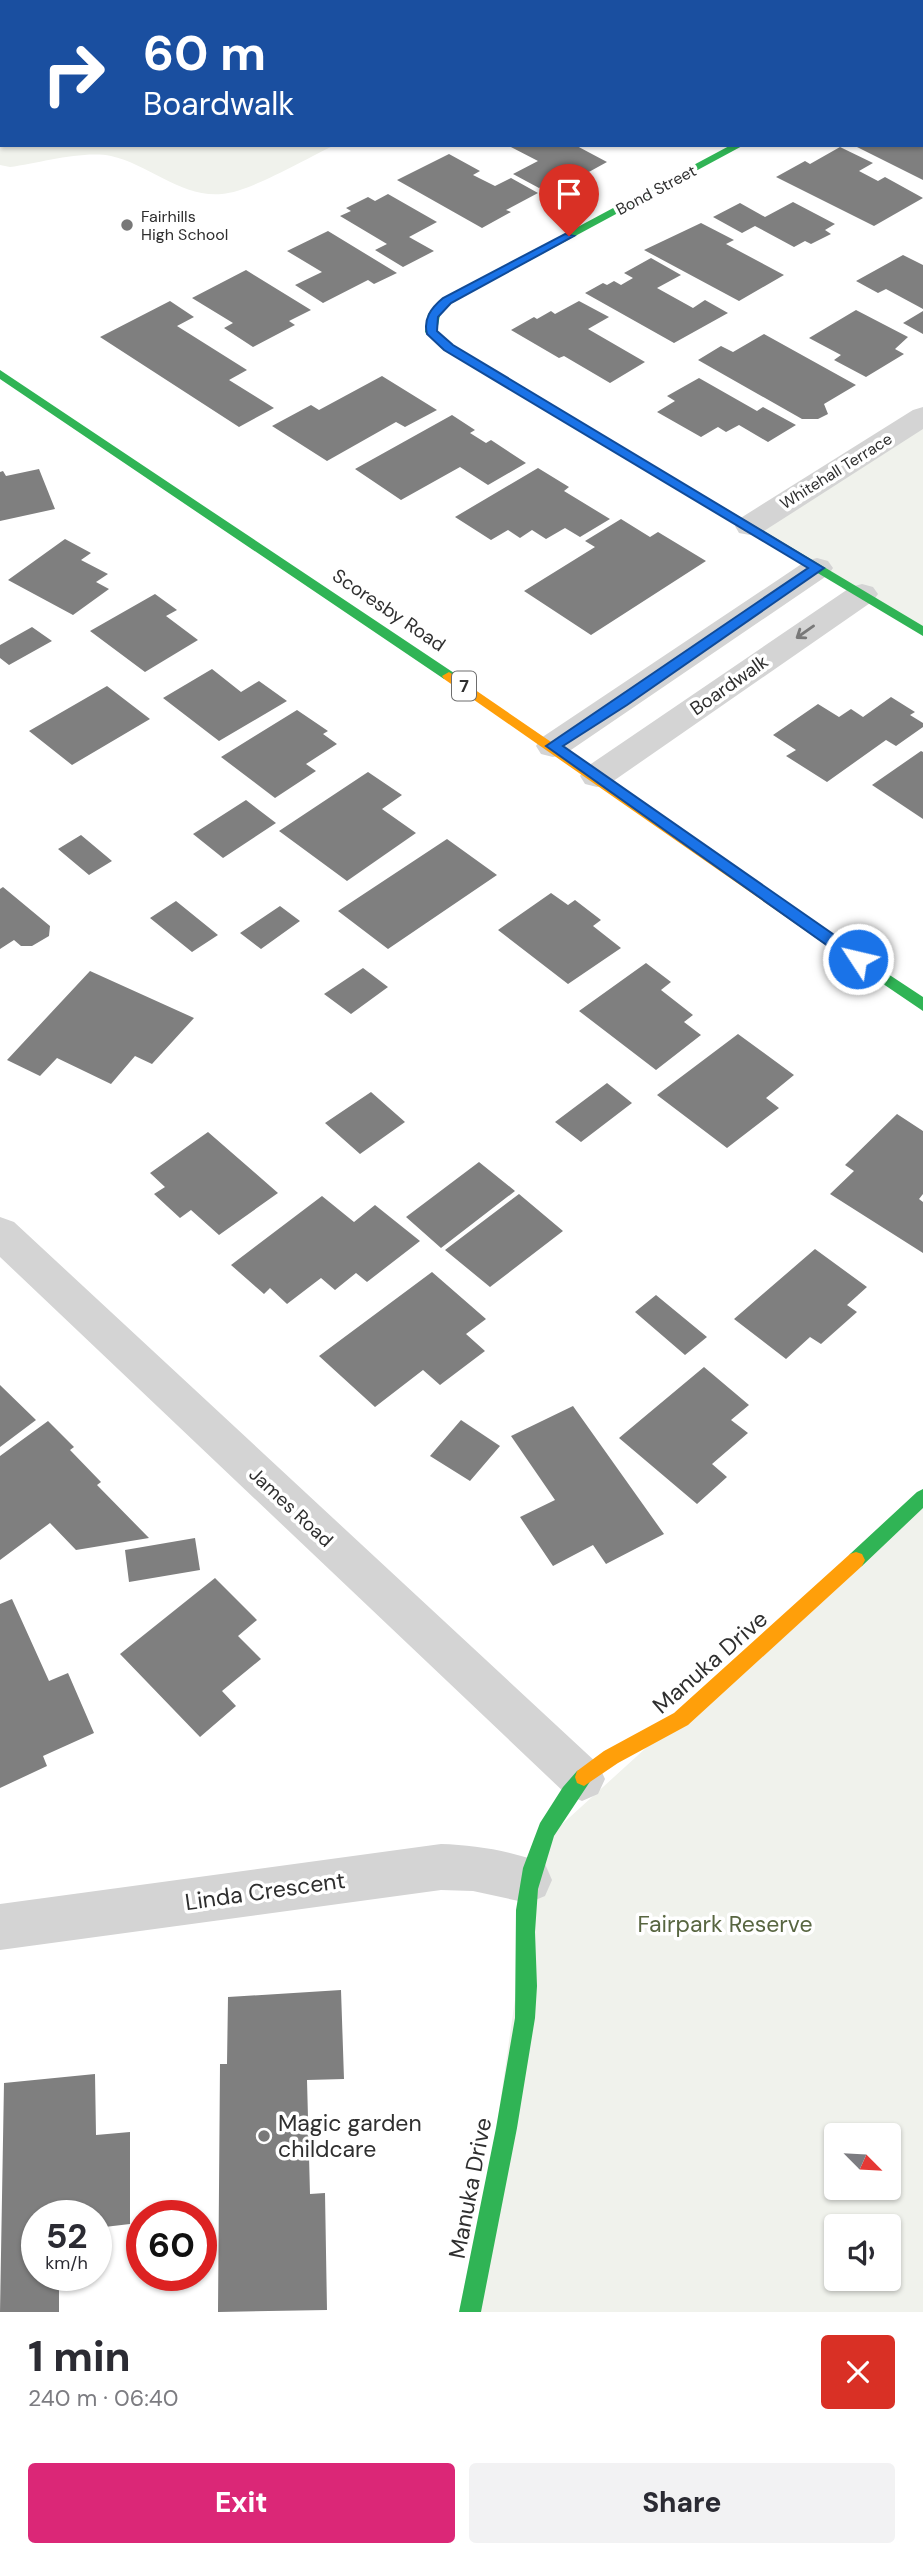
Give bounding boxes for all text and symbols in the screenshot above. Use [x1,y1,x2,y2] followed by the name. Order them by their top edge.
[143,21,266,85] text: 60 m
[28,28,119,119] icon: right
[143,83,295,125] text: Boardwalk
[612,160,700,220] street label: Bond Street
[539,164,599,236] pin
[550,175,588,213] icon: arrive
[141,206,228,245] place label: Fairhills High School
[119,217,135,233] marker: Fairhills High School
[776,428,896,514] street label: Whitehall Terrace
[328,563,450,657] street label: Scoresby Road
[796,625,815,639] one-way arrow
[685,649,773,721] street label: Boardwalk
[452,672,476,700] road number: 7
[821,922,895,996] position arrow
[244,1462,338,1552] street label: James Road
[646,1604,774,1720] street label: Manuka Drive
[183,1865,347,1917] street label: Linda Crescent
[638,1909,812,1939] park label: Fairpark Reserve
[278,2108,422,2164] place label: Magic garden childcare
[442,2115,498,2261] street label: Manuka Drive
[824,2123,901,2200] north arrow
[824,2123,901,2291] map controls
[256,2128,272,2144] marker: Magic garden childcare
[126,2200,217,2291] speed limit sign: 60
[46,2213,87,2259] text: 52
[824,2214,901,2291] button: sound
[45,2251,88,2275] text: km/h
[28,2329,131,2384] text: 1 min
[821,2335,895,2409] button: close
[28,2383,178,2413] text: 240 m · 06:40
[28,2463,455,2543] button: Exit
[469,2463,895,2543] button: Share

